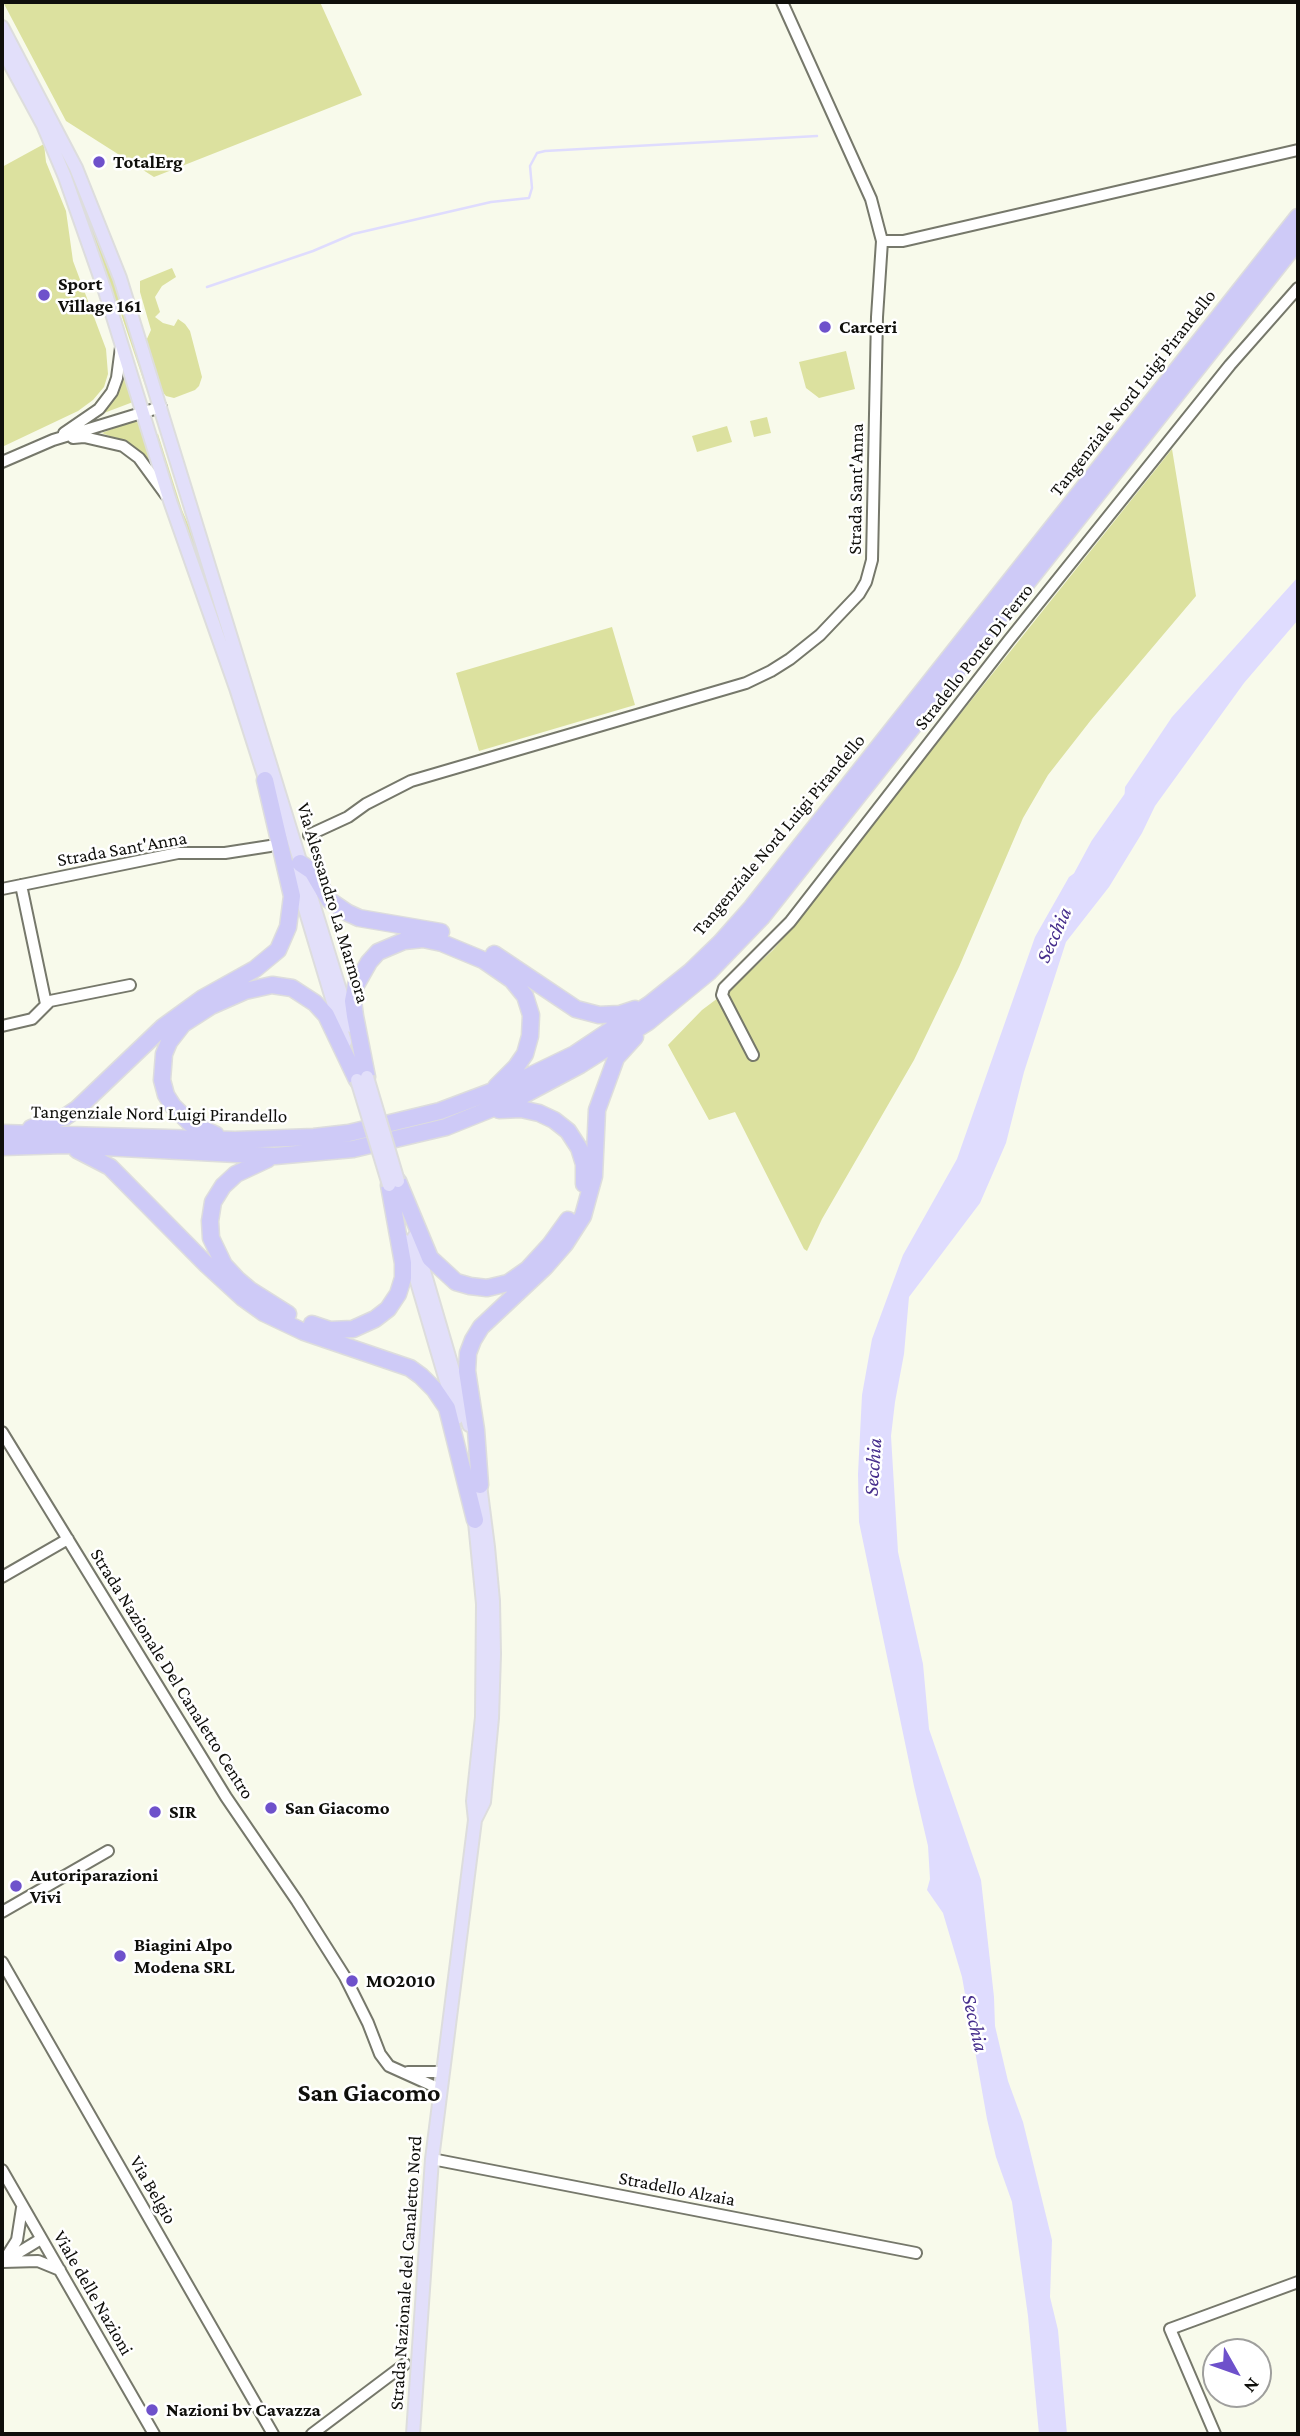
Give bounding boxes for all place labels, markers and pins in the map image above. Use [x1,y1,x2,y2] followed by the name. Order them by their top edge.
[113,151,183,173] place label: TotalErg
[91,154,107,170] marker: TotalErg
[58,273,141,317] place label: Sport Village 161
[36,287,52,303] marker: Sport Village 161
[839,316,897,338] place label: Carceri
[817,319,833,335] marker: Carceri
[285,1797,390,1819] place label: San Giacomo
[263,1800,279,1816] marker: San Giacomo
[169,1801,196,1823] place label: SIR
[147,1804,163,1820] marker: SIR
[30,1864,158,1908] place label: Autoriparazioni Vivi
[8,1878,24,1894] marker: Autoriparazioni Vivi
[134,1934,235,1978] place label: Biagini Alpo Modena SRL
[112,1948,128,1964] marker: Biagini Alpo Modena SRL
[366,1970,435,1992] place label: MO2010
[344,1973,360,1989] marker: MO2010
[166,2399,321,2421] place label: Nazioni bv Cavazza
[144,2402,160,2418] marker: Nazioni bv Cavazza

